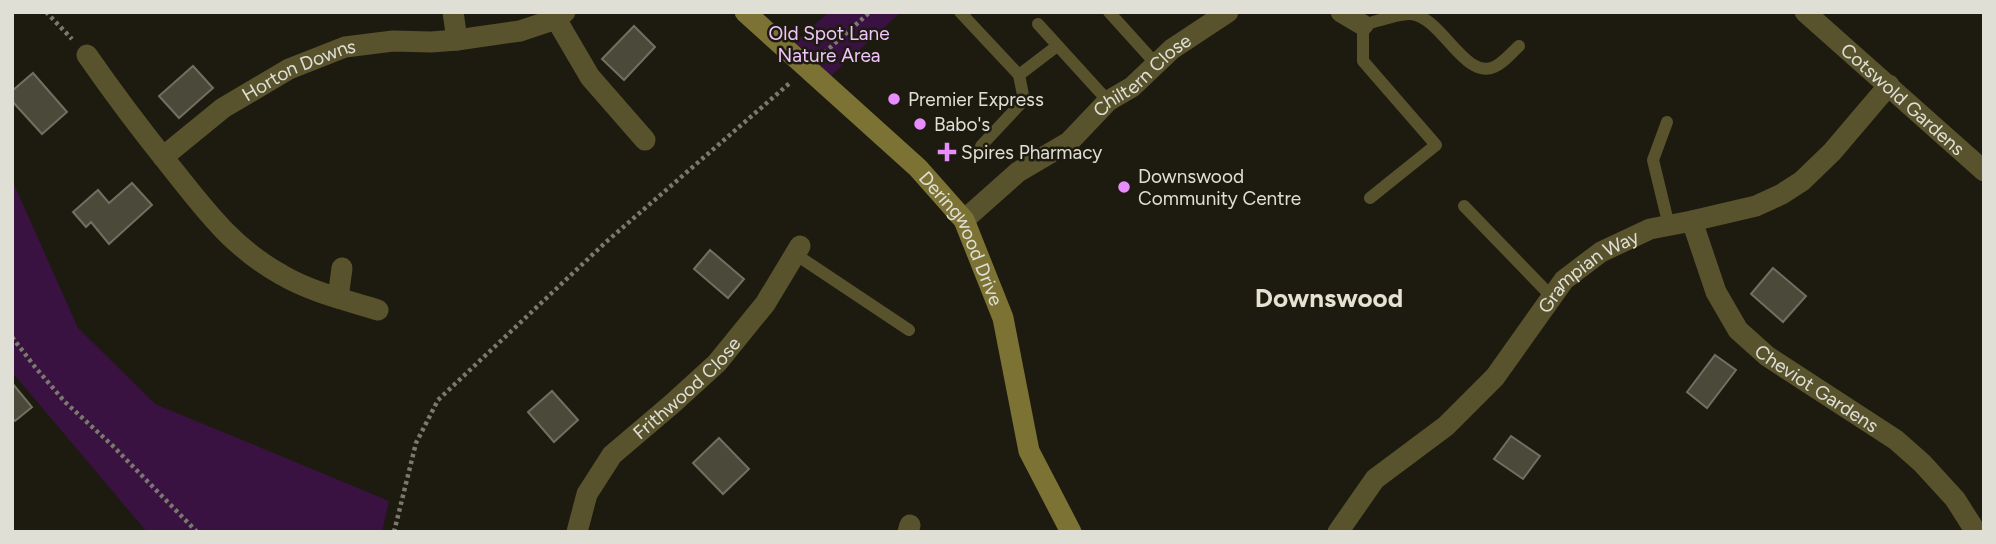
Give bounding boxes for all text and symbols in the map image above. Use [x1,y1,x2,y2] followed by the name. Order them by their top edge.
[768,22,890,67] park label: Old Spot Lane Nature Area
[1088,28,1195,121] street label: Chiltern Close
[238,34,357,106] street label: Horton Downs
[1836,38,1970,160] street label: Cotswold Gardens
[908,88,1044,111] place label: Premier Express
[886,91,902,107] marker: Premier Express
[934,113,990,136] place label: Babo's
[912,116,928,132] marker: Babo's
[961,141,1102,164] place label: Spires Pharmacy
[939,144,955,160] marker: Spires Pharmacy
[1138,165,1301,210] place label: Downswood Community Centre
[915,166,1008,309] street label: Deringwood Drive
[1116,179,1132,195] marker: Downswood Community Centre
[1533,224,1642,317] street label: Grampian Way
[1255,282,1403,314] district label: Downswood
[628,332,745,444] street label: Frithwood Close
[1750,339,1883,437] street label: Cheviot Gardens

